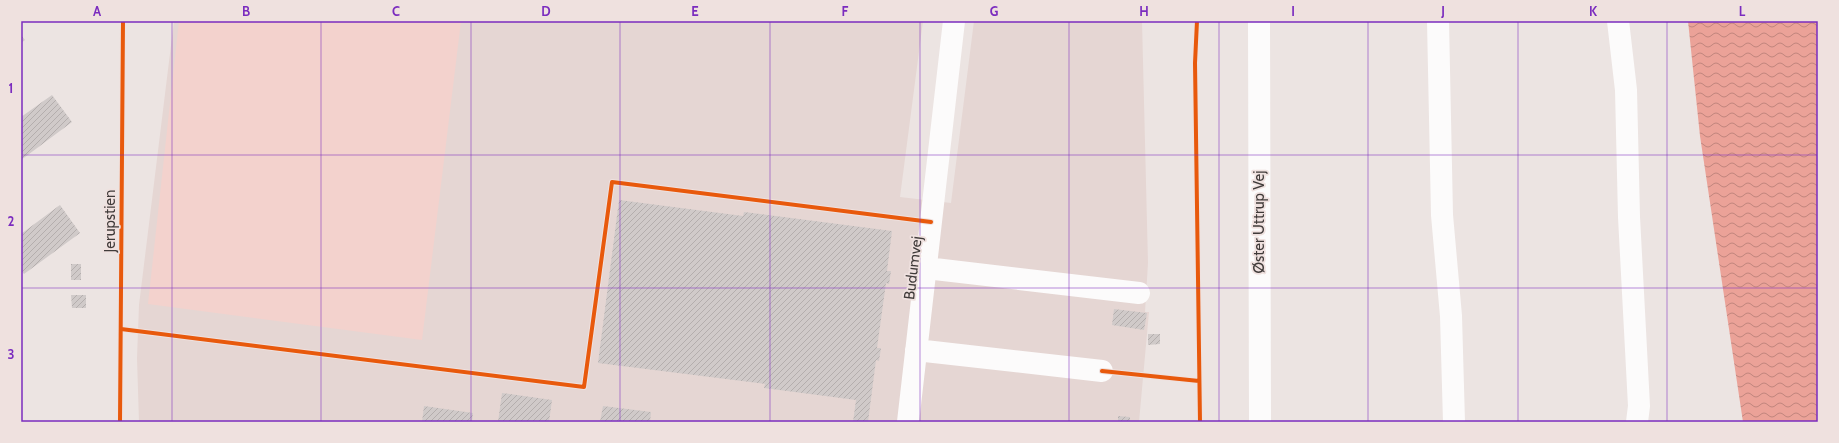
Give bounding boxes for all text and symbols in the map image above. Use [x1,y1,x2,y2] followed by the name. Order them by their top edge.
[93,3,102,19] text: A
[242,3,250,19] text: B
[392,3,400,19] text: C
[541,3,551,19] text: D
[691,3,699,19] text: E
[842,3,849,19] text: F
[990,3,999,19] text: G
[1139,3,1149,19] text: H
[1291,3,1295,19] text: I
[1440,3,1445,19] text: J
[1589,3,1598,19] text: K
[1739,3,1746,19] text: L
[9,80,13,96] text: 1
[1250,171,1268,273] street label: Øster Uttrup Vej
[101,190,119,253] street label: Jerupstien
[8,213,15,229] text: 2
[900,235,926,301] street label: Budumvej
[7,346,15,362] text: 3

